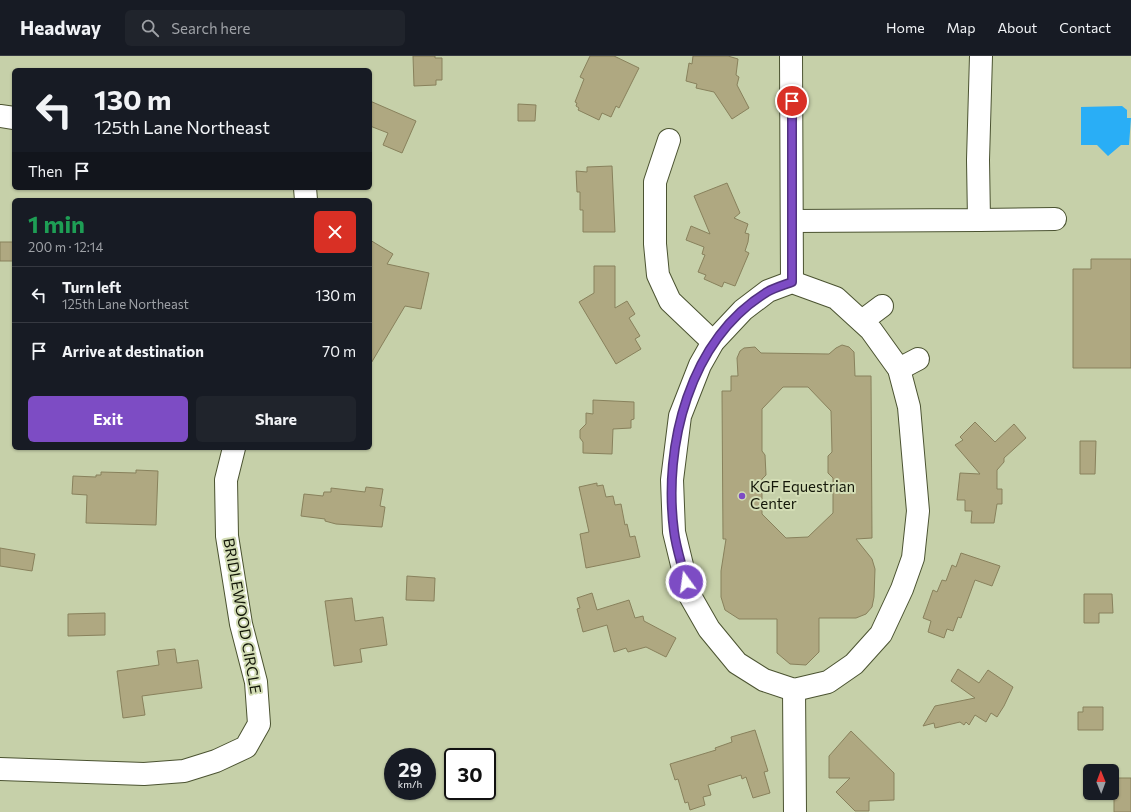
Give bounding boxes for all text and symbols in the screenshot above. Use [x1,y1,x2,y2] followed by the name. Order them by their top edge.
[125,10,405,46] search box
[20,16,101,39] text: Headway
[139,17,161,39] icon: search
[171,19,251,37] text: Search here
[886,19,925,36] text: Home
[947,19,975,36] text: Map
[997,19,1037,36] text: About
[1059,19,1111,36] text: Contact
[94,82,171,116] text: 130 m
[28,84,80,136] icon: left
[775,84,809,118] pin
[781,90,803,112] icon: arrive
[94,116,270,138] text: 125th Lane Northeast
[71,160,93,182] icon: arrive
[28,162,63,180] text: Then
[28,209,85,238] text: 1 min
[314,211,356,253] button: close
[28,239,103,255] text: 200 m · 12:14
[62,278,121,296] text: Turn left
[28,284,50,306] icon: left
[315,286,356,304] text: 130 m
[62,296,189,312] text: 125th Lane Northeast
[28,340,50,362] icon: arrive
[62,342,204,360] text: Arrive at destination
[322,342,356,360] text: 70 m
[28,396,188,442] button: Exit
[196,396,356,442] button: Share
[750,477,855,512] place label: KGF Equestrian Center
[737,491,747,501] marker: KGF Equestrian Center
[220,537,266,695] street label: BRIDLEWOOD CIRCLE
[665,561,707,603] position arrow
[444,748,496,800] speed limit sign: 30
[398,757,422,781] text: 29
[1083,764,1119,800] north arrow
[1083,764,1119,800] map controls
[398,778,422,790] text: km/h

